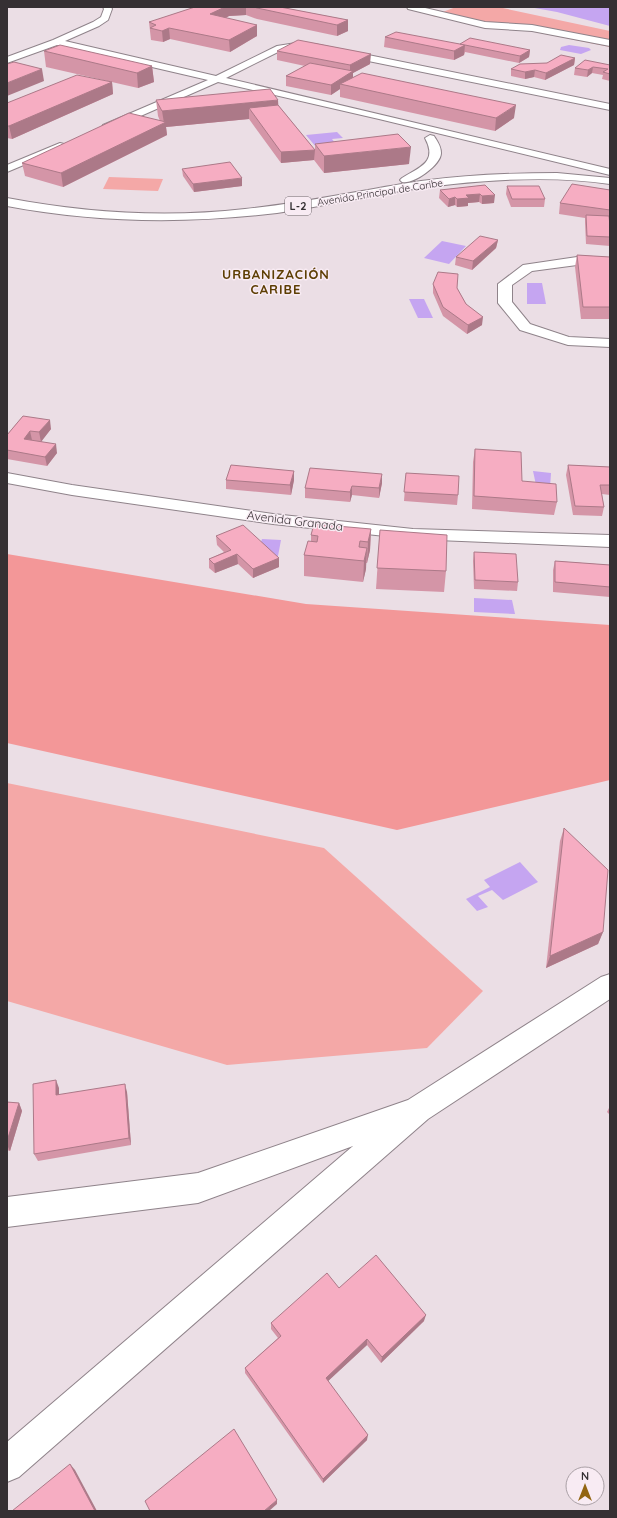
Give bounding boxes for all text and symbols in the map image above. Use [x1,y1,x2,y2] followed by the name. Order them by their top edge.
[316,176,444,209] street label: Avenida Principal de Caribe
[285,197,311,215] road number: L-2
[222,266,330,297] district label: URBANIZACIÓN CARIBE
[246,507,344,534] street label: Avenida Granada
[565,1466,605,1506] north arrow
[581,1469,589,1483] text: N

